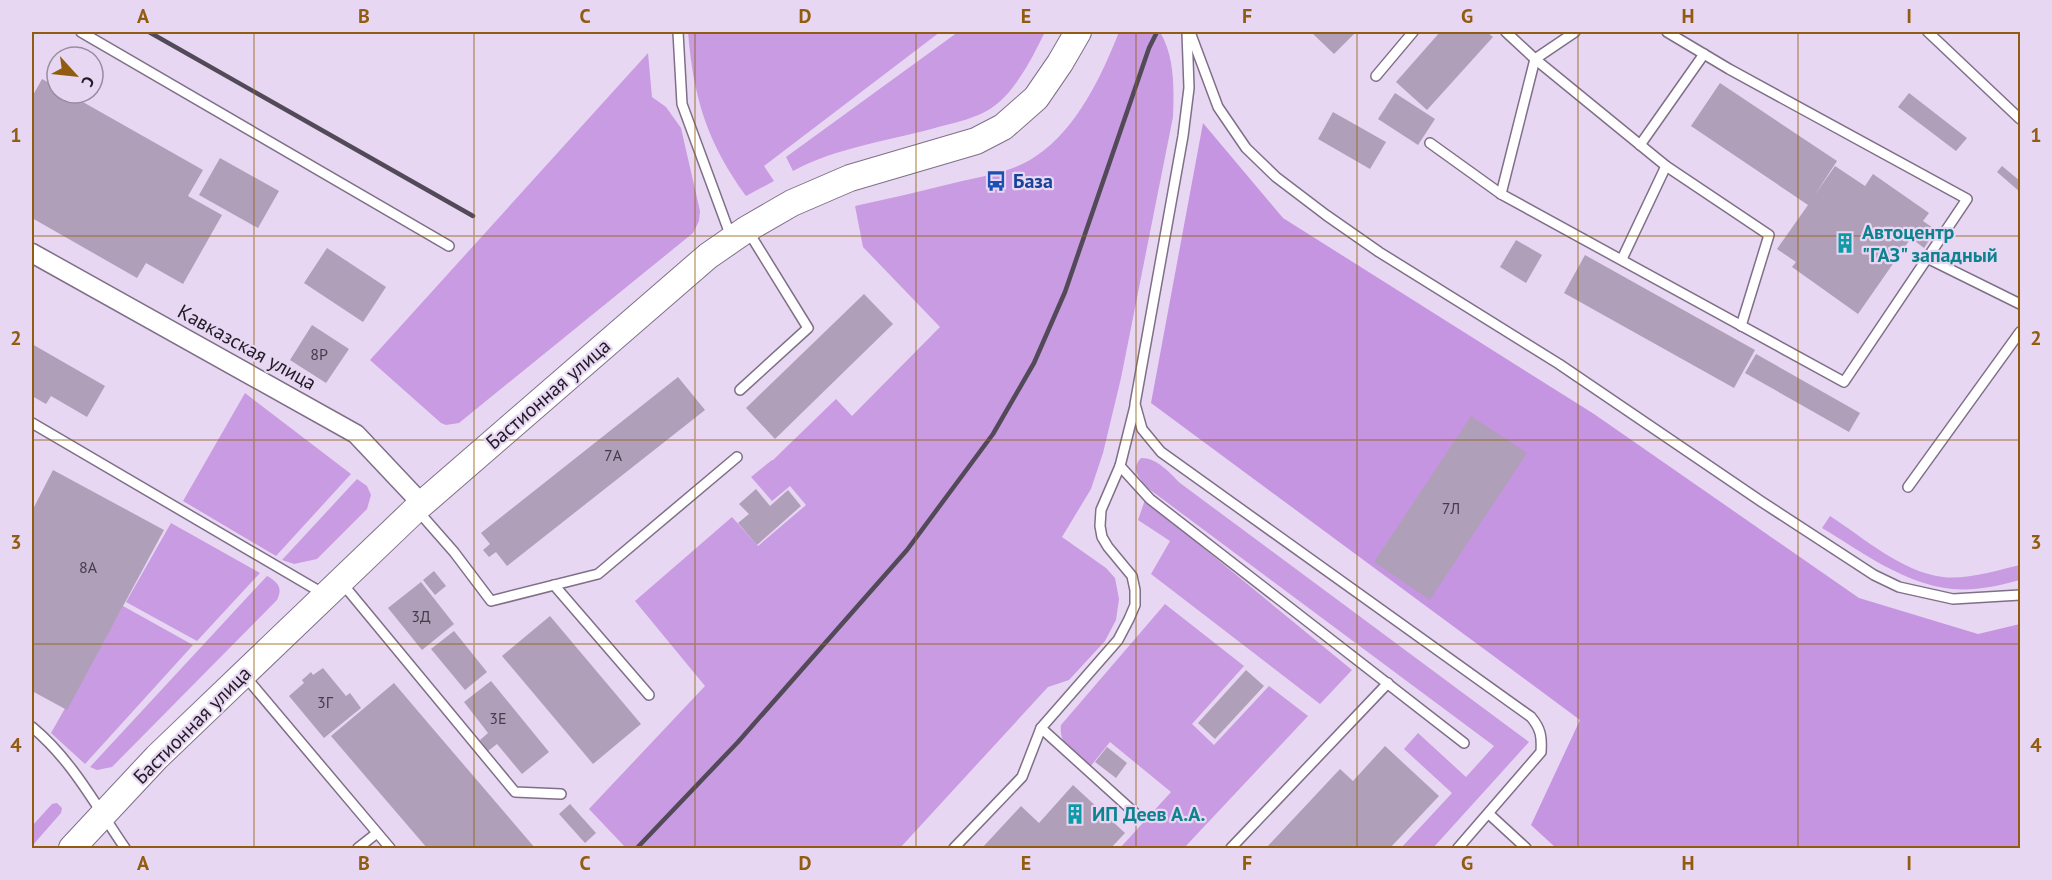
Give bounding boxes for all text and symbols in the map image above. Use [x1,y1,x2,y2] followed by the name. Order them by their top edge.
[137,3,150,29] text: A
[358,3,370,29] text: B
[579,3,591,29] text: C
[799,3,812,29] text: D
[1021,3,1031,29] text: E
[1242,3,1252,29] text: F
[1461,3,1473,29] text: G
[1681,3,1695,29] text: H
[1906,3,1912,29] text: I
[45,45,105,105] north arrow
[77,73,99,90] text: С
[10,122,22,148] text: 1
[2030,122,2042,148] text: 1
[1013,168,1053,194] place label: База
[984,169,1008,193] bus stop icon: База
[1862,219,1998,268] place label: Автоцентр "ГАЗ" западный
[1833,231,1857,255] building icon: Автоцентр "ГАЗ" западный
[173,298,321,396] street label: Кавказская улица
[10,325,22,351] text: 2
[2030,325,2042,351] text: 2
[480,333,616,455] street label: Бастионная улица
[310,344,328,364] house number: 8Р
[604,445,623,465] house number: 7А
[1442,498,1460,518] house number: 7Л
[10,529,22,555] text: 3
[2030,529,2042,555] text: 3
[79,557,98,577] house number: 8А
[411,606,431,626] house number: 3Д
[127,660,257,790] street label: Бастионная улица
[317,692,334,712] house number: 3Г
[489,708,507,728] house number: 3Е
[10,732,22,758] text: 4
[2030,732,2042,758] text: 4
[1092,801,1206,827] place label: ИП Деев А.А.
[1063,802,1087,826] building icon: ИП Деев А.А.
[137,850,150,876] text: A
[358,850,370,876] text: B
[579,850,591,876] text: C
[799,850,812,876] text: D
[1021,850,1031,876] text: E
[1242,850,1252,876] text: F
[1461,850,1473,876] text: G
[1681,850,1695,876] text: H
[1906,850,1912,876] text: I

